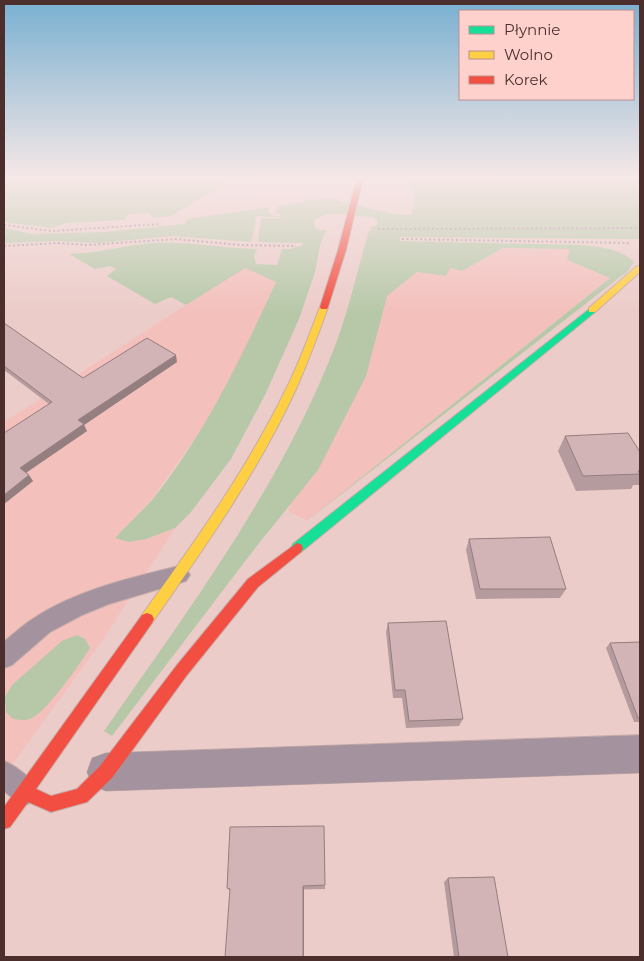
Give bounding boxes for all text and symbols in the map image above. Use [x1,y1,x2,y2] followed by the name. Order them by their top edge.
[459,10,634,100] legend
[504,20,560,39] text: Płynnie
[504,45,553,64] text: Wolno
[504,70,548,89] text: Korek

